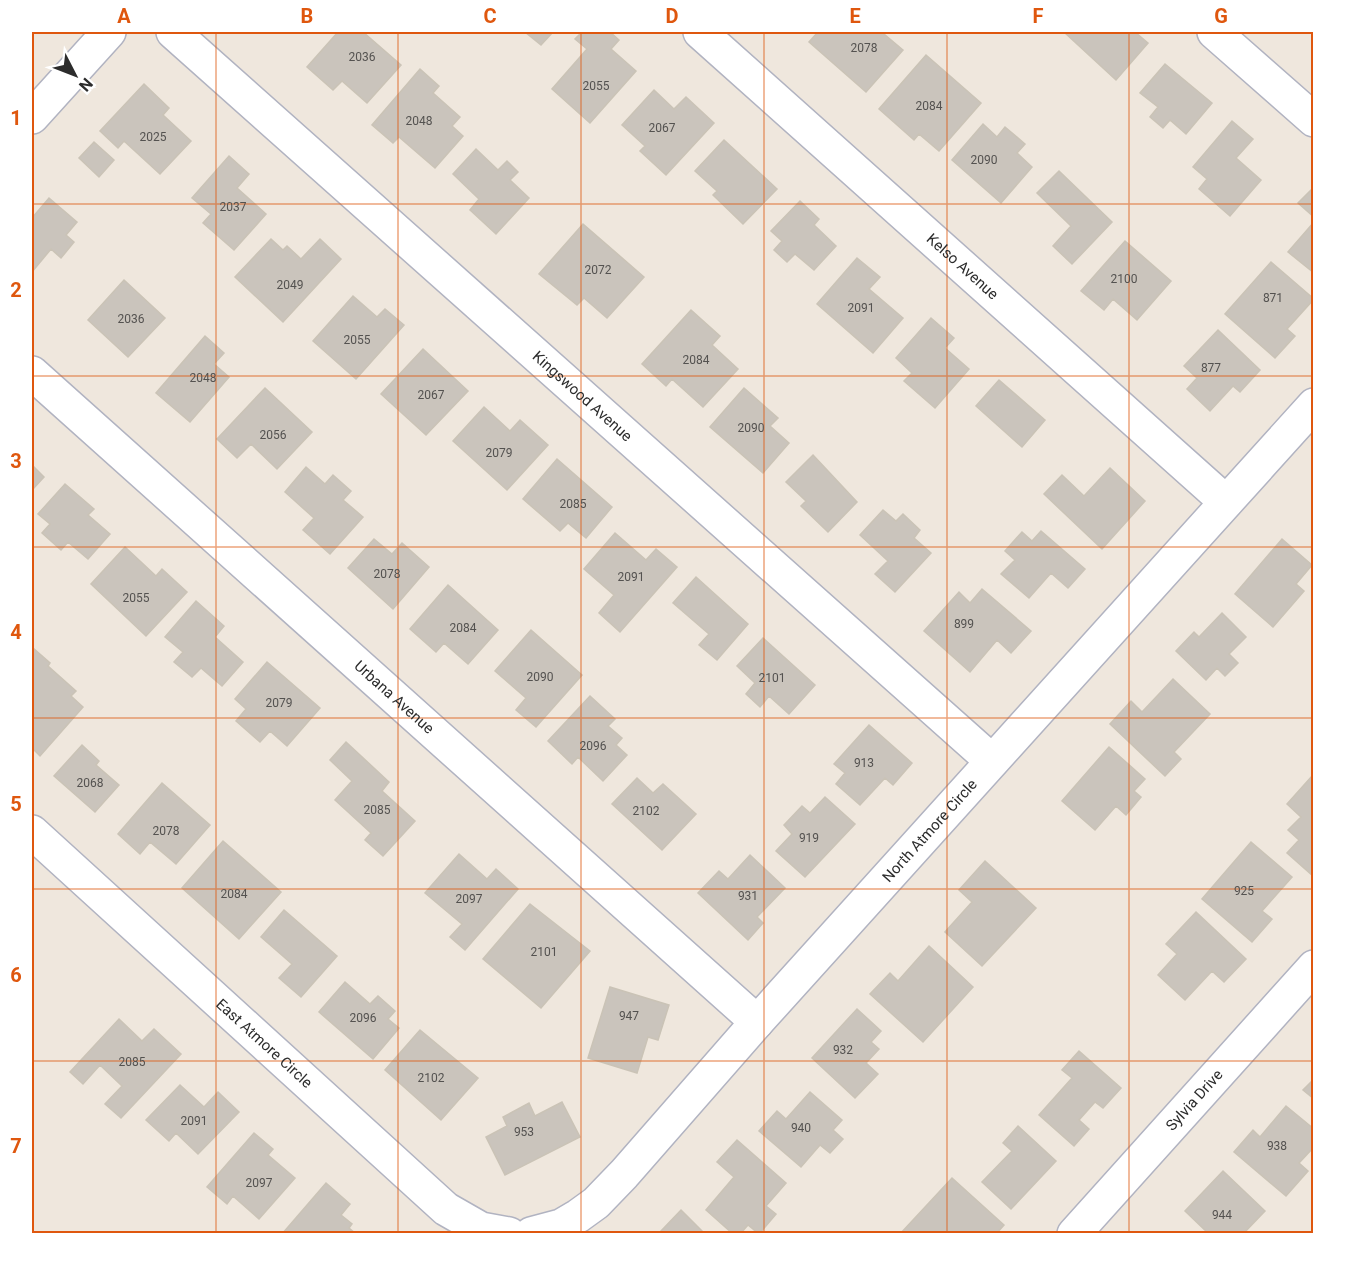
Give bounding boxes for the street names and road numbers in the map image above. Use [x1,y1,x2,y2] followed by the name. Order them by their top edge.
[923,230,1002,303] street label: Kelso Avenue
[529,347,636,445] street label: Kingswood Avenue
[351,657,438,737] street label: Urbana Avenue
[879,775,981,886] street label: North Atmore Circle
[212,995,316,1092] street label: East Atmore Circle
[1162,1066,1227,1134] street label: Sylvia Drive

